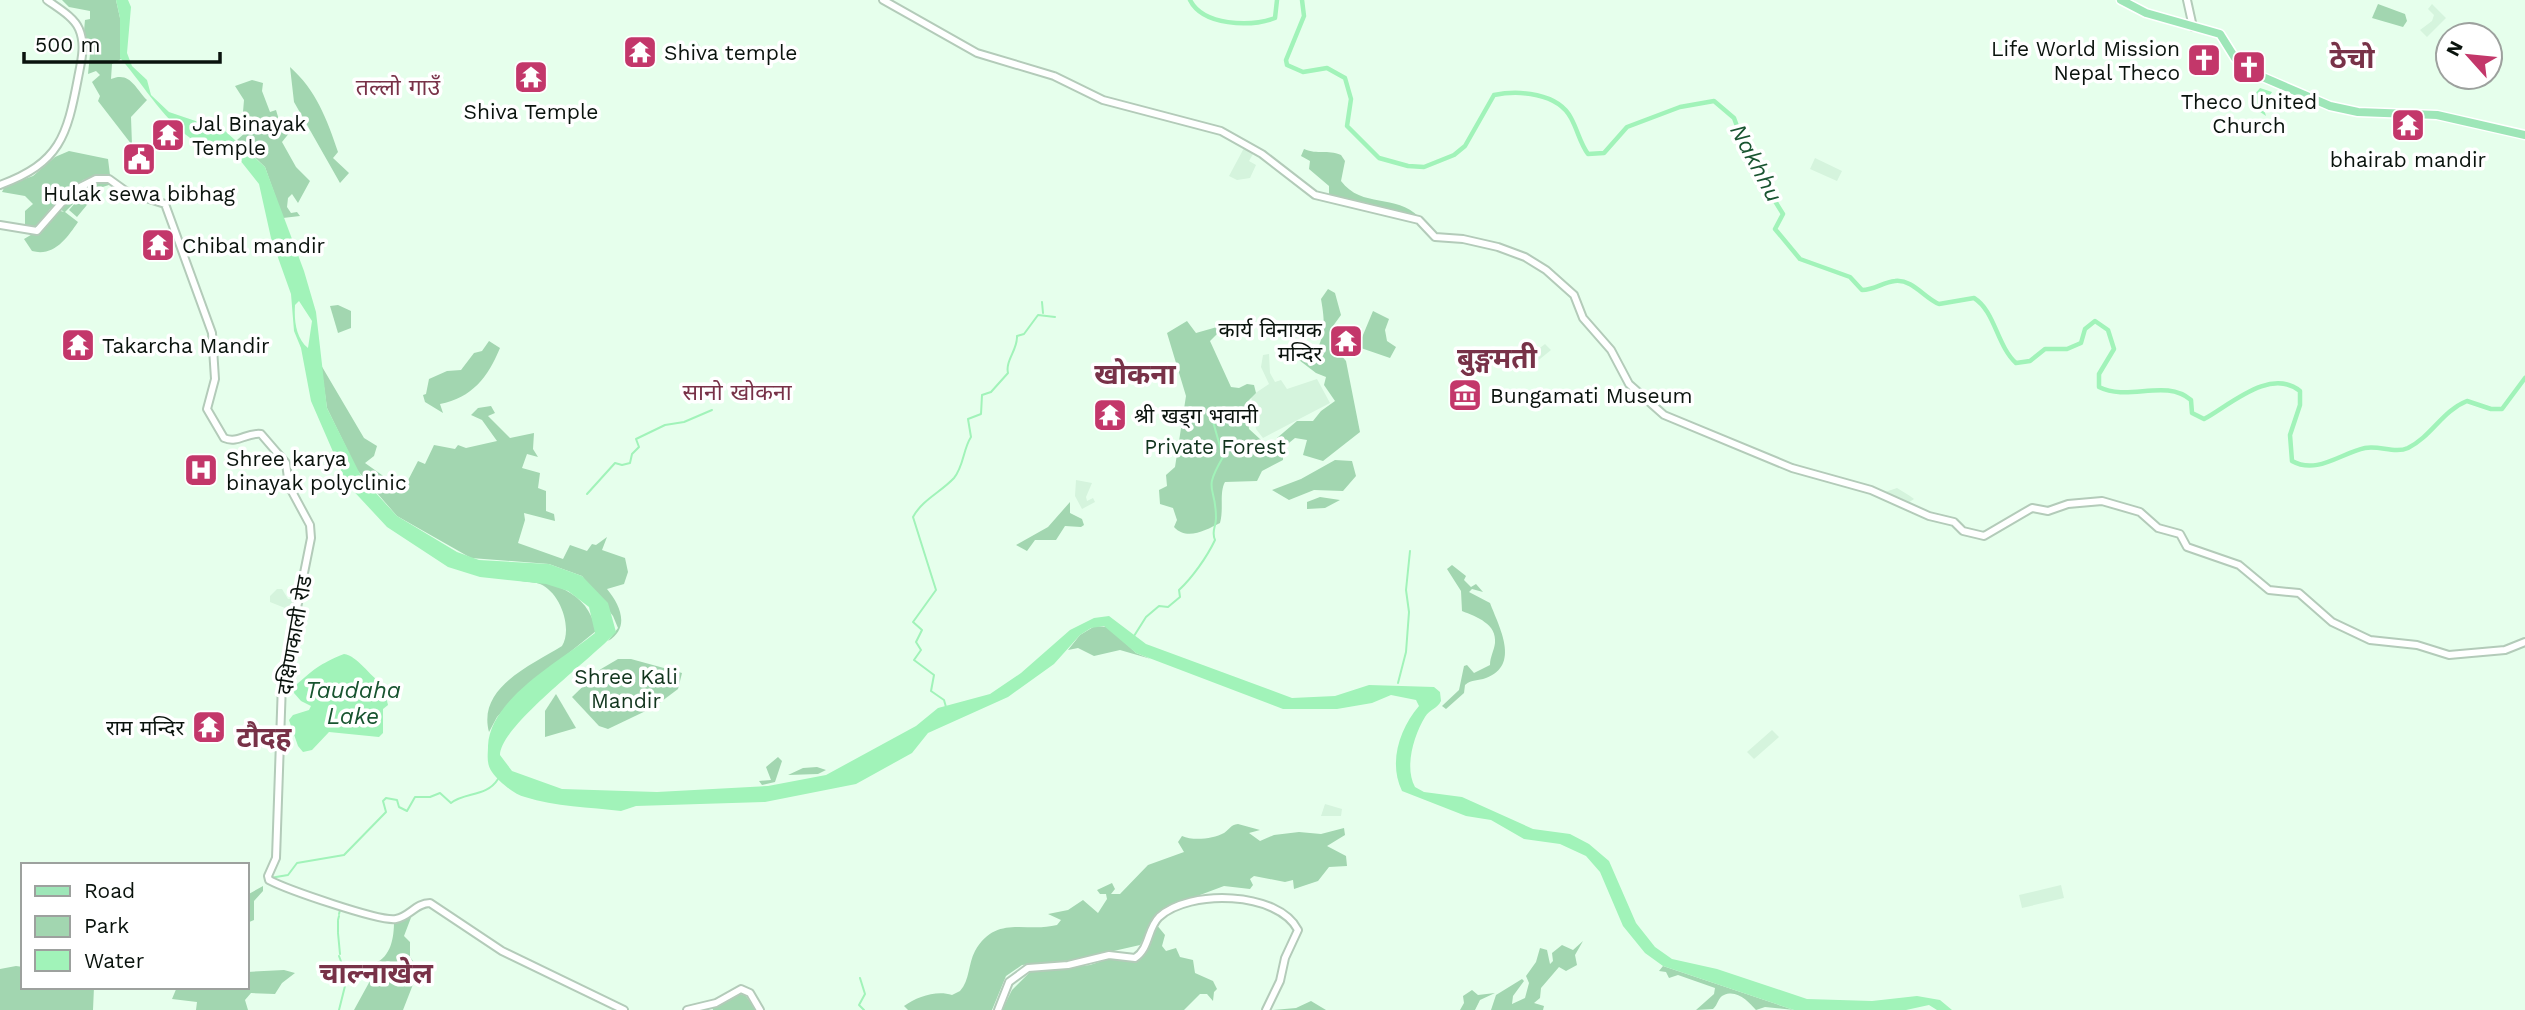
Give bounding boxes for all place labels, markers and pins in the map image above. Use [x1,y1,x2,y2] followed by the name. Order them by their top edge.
[621,33,659,71] temple icon: Shiva temple
[1991,36,2180,85] place label: Life World Mission Nepal Theco
[664,40,797,65] place label: Shiva temple
[2185,41,2223,79] church icon: Life World Mission Nepal Theco
[2230,48,2268,86] church icon: Theco United Church
[512,58,550,96] temple icon: Shiva Temple
[2181,89,2317,138] place label: Theco United Church
[464,99,598,124] place label: Shiva Temple
[2389,106,2427,144] temple icon: bhairab mandir
[192,111,306,160] place label: Jal Binayak Temple
[149,116,187,154] temple icon: Jal Binayak Temple
[120,140,158,178] public building icon: Hulak sewa bibhag
[2330,147,2487,172] place label: bhairab mandir
[43,181,236,206] place label: Hulak sewa bibhag
[139,226,177,264] temple icon: Chibal mandir
[182,233,326,258] place label: Chibal mandir
[1219,317,1323,366] place label: कार्य विनायक मन्दिर
[1327,322,1365,360] temple icon: कार्य विनायक मन्दिर
[59,326,97,364] temple icon: Takarcha Mandir
[102,333,270,358] place label: Takarcha Mandir
[1446,376,1484,414] museum icon: Bungamati Museum
[1490,383,1693,408] place label: Bungamati Museum
[1091,396,1129,434] temple icon: श्री खड्ग भवानी
[1134,403,1258,429] place label: श्री खड्ग भवानी
[226,446,407,495] place label: Shree karya binayak polyclinic
[182,451,220,489] hospital icon: Shree karya binayak polyclinic
[190,708,228,746] temple icon: राम मन्दिर
[106,715,184,740] place label: राम मन्दिर

